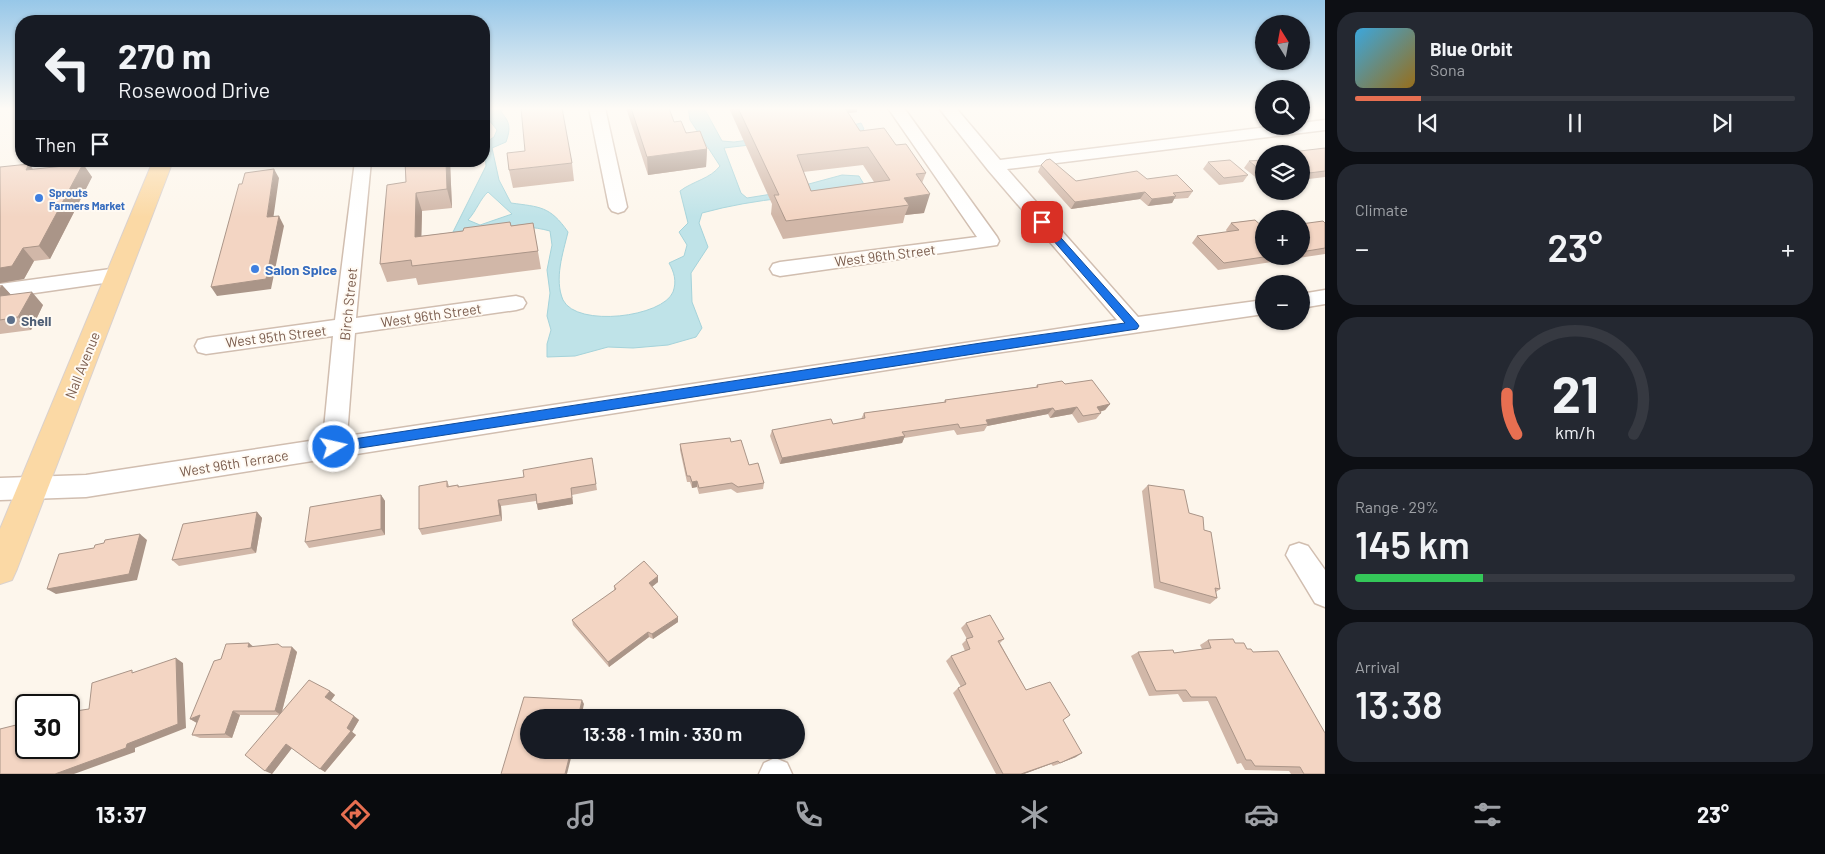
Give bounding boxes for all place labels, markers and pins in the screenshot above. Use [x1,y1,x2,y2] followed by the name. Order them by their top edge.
[49,186,125,212] place label: Sprouts Farmers Market
[33,192,45,204] marker: Sprouts Farmers Market
[1021,201,1063,243] pin
[265,261,338,278] place label: Salon Spice
[249,263,261,275] marker: Salon Spice
[21,312,51,329] place label: Shell
[5,314,17,326] marker: Shell

